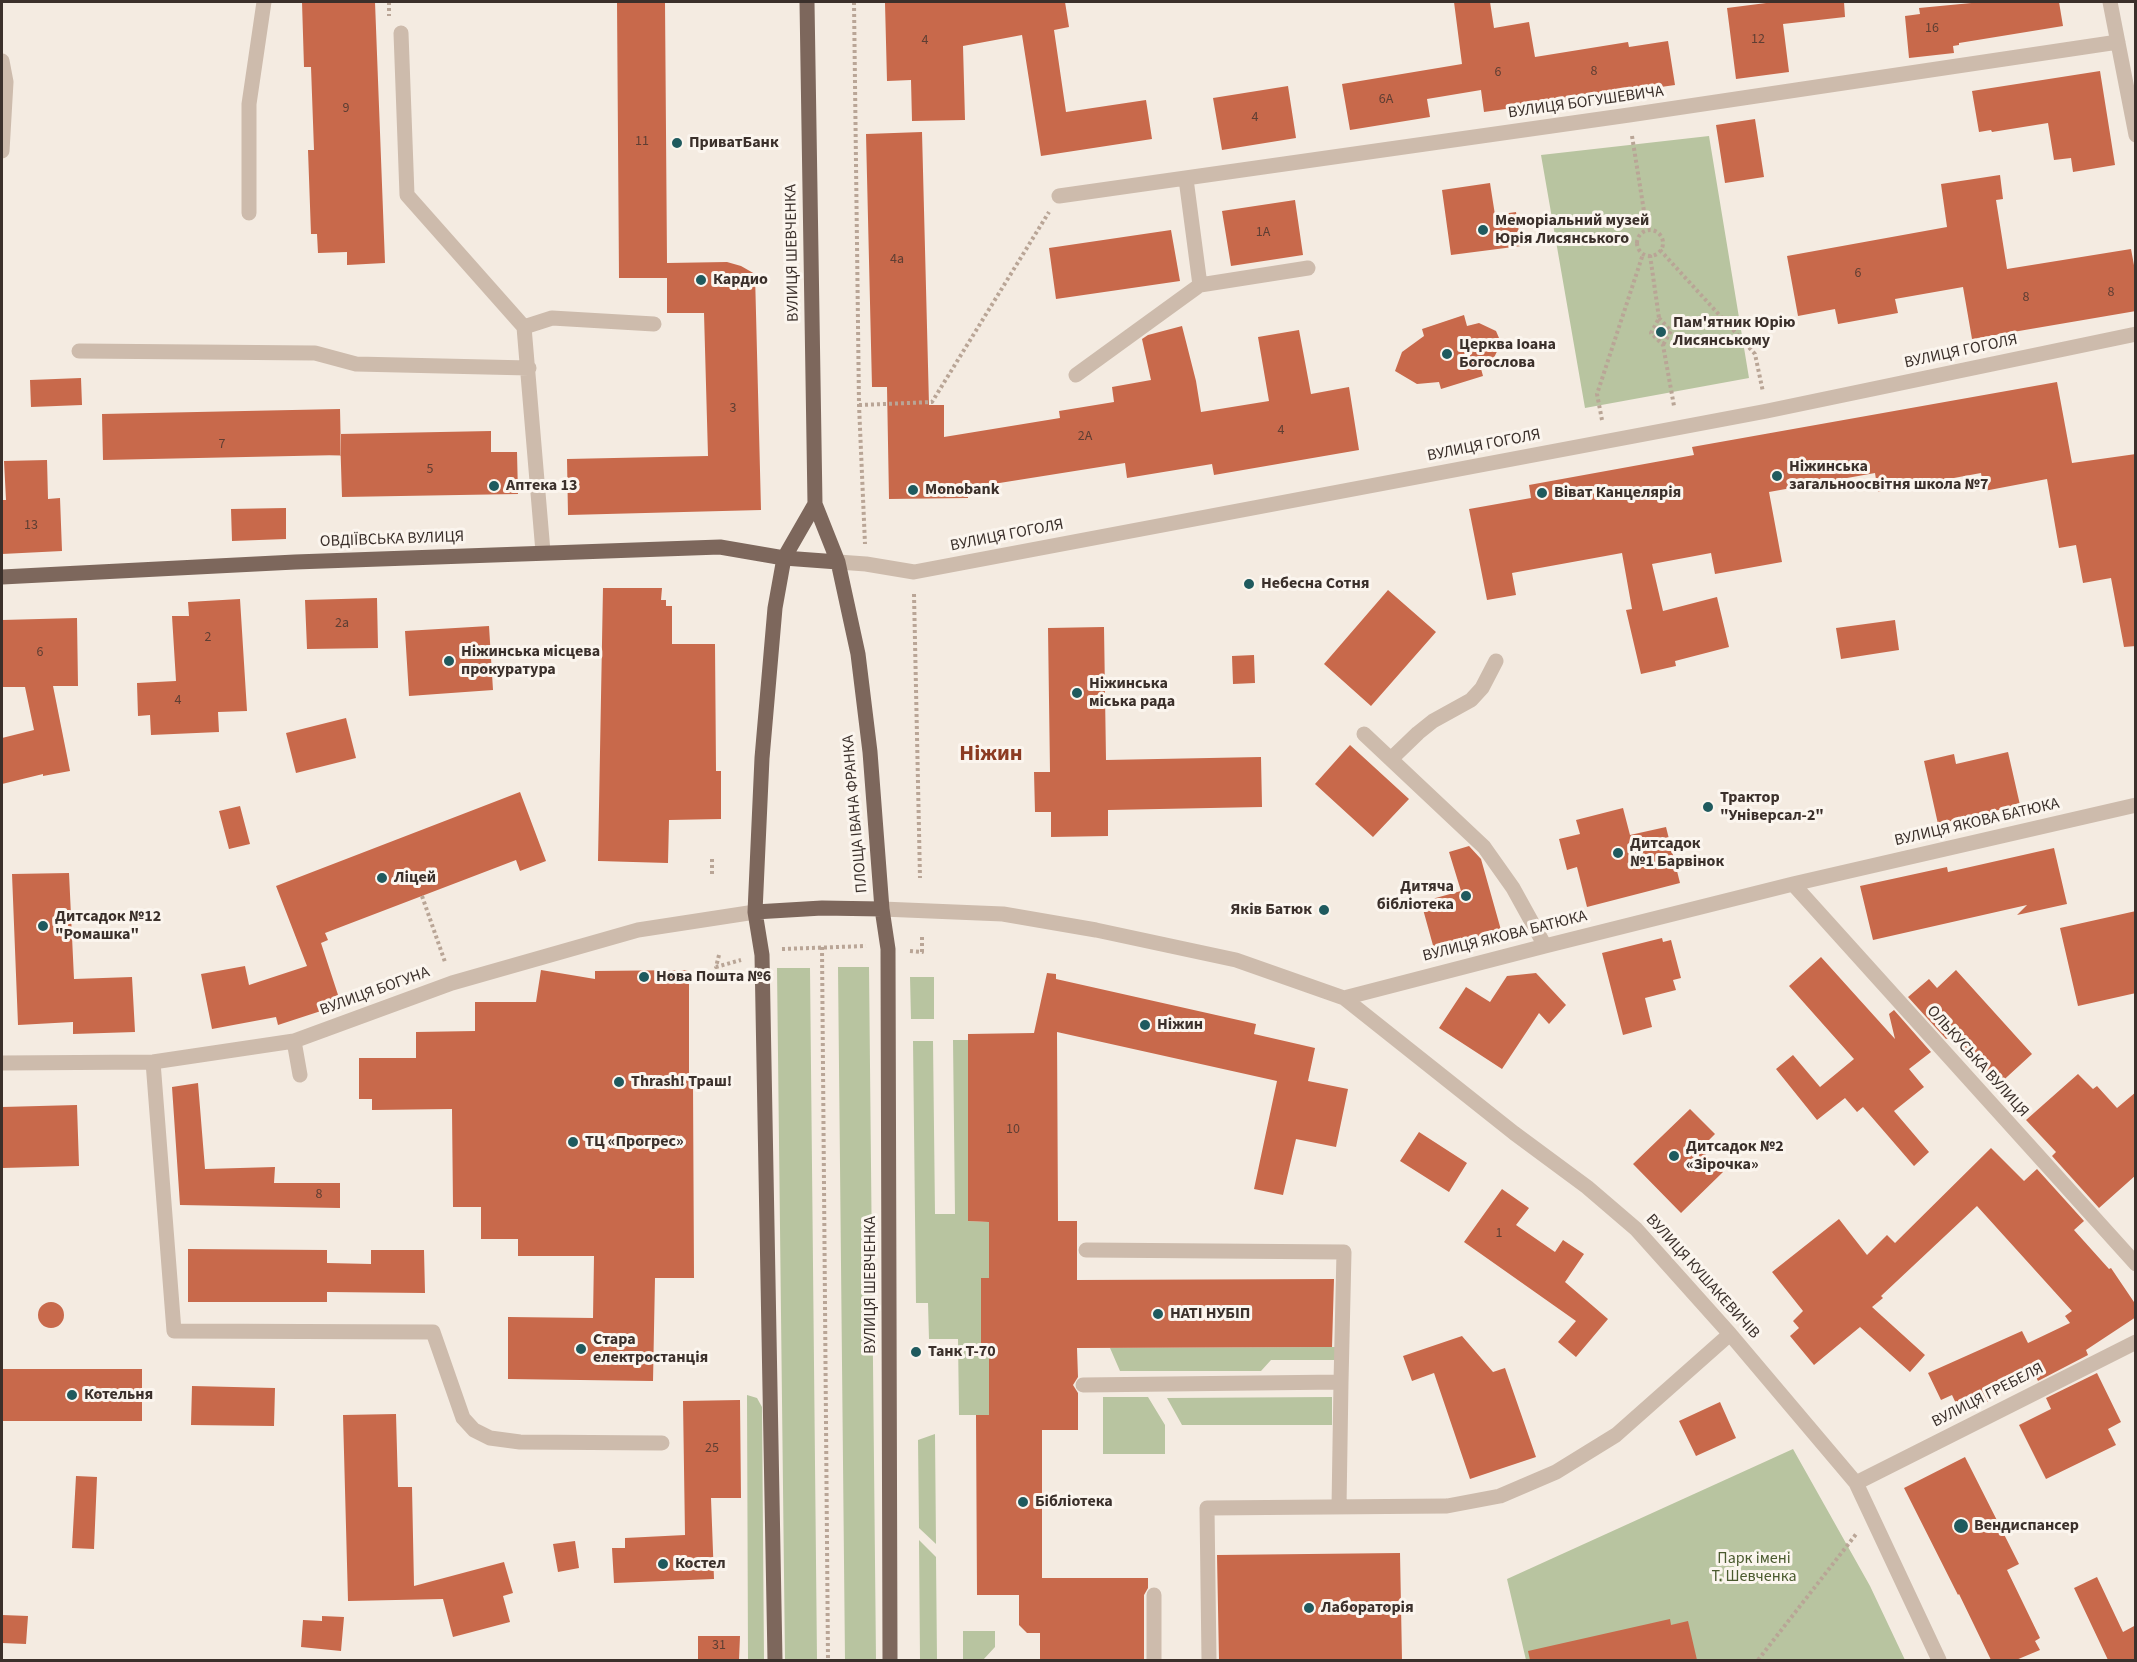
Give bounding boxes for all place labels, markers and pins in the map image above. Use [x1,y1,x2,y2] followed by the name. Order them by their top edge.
[689,133,779,153] place label: ПриватБанк
[670,136,684,150] marker: ПриватБанк
[1495,211,1649,249] place label: Меморіальний музей Юрія Лисянського
[1476,223,1490,237] marker: Меморіальний музей Юрія Лисянського
[713,270,768,290] place label: Кардио
[694,273,708,287] marker: Кардио
[1673,313,1795,351] place label: Пам'ятник Юрію Лисянському
[1654,325,1668,339] marker: Пам'ятник Юрію Лисянському
[1459,335,1556,373] place label: Церква Іоана Богослова
[1440,347,1454,361] marker: Церква Іоана Богослова
[1789,457,1989,495] place label: Ніжинська загальноосвітня школа №7
[1770,469,1784,483] marker: Ніжинська загальноосвітня школа №7
[506,476,577,496] place label: Аптека 13
[487,479,501,493] marker: Аптека 13
[925,480,999,500] place label: Monobank
[906,483,920,497] marker: Monobank
[1554,483,1681,503] place label: Віват Канцелярія
[1535,486,1549,500] marker: Віват Канцелярія
[1261,574,1369,594] place label: Небесна Сотня
[1242,577,1256,591] marker: Небесна Сотня
[461,642,600,680] place label: Ніжинська місцева прокуратура
[442,654,456,668] marker: Ніжинська місцева прокуратура
[1089,674,1175,712] place label: Ніжинська міська рада
[1070,686,1084,700] marker: Ніжинська міська рада
[1720,788,1824,826] place label: Трактор "Універсал-2"
[1701,800,1715,814] marker: Трактор "Універсал-2"
[1630,834,1724,872] place label: Дитсадок №1 Барвінок
[1611,846,1625,860] marker: Дитсадок №1 Барвінок
[394,868,436,888] place label: Ліцей
[375,871,389,885] marker: Ліцей
[1377,877,1454,915] place label: Дитяча бібліотека
[1459,889,1473,903] marker: Дитяча бібліотека
[1230,900,1312,920] place label: Яків Батюк
[1317,903,1331,917] marker: Яків Батюк
[55,907,161,945] place label: Дитсадок №12 "Ромашка"
[36,919,50,933] marker: Дитсадок №12 "Ромашка"
[656,967,771,987] place label: Нова Пошта №6
[637,970,651,984] marker: Нова Пошта №6
[1157,1015,1203,1035] place label: Ніжин
[1138,1018,1152,1032] marker: Ніжин
[631,1072,732,1092] place label: Thrash! Траш!
[612,1075,626,1089] marker: Thrash! Траш!
[585,1132,684,1152] place label: ТЦ «Прогрес»
[566,1135,580,1149] marker: ТЦ «Прогрес»
[1686,1137,1784,1175] place label: Дитсадок №2 «Зірочка»
[1667,1149,1681,1163] marker: Дитсадок №2 «Зірочка»
[1170,1304,1250,1324] place label: НАТІ НУБІП
[1151,1307,1165,1321] marker: НАТІ НУБІП
[593,1330,708,1368] place label: Cтара електростанція
[574,1342,588,1356] marker: Cтара електростанція
[928,1342,996,1362] place label: Танк Т-70
[909,1345,923,1359] marker: Танк Т-70
[84,1385,153,1405] place label: Котельня
[65,1388,79,1402] marker: Котельня
[1035,1492,1113,1512] place label: Бібліотека
[1016,1495,1030,1509] marker: Бібліотека
[1974,1516,2079,1536] place label: Вендиспансер
[1952,1517,1970,1535] marker: Вендиспансер
[675,1554,726,1574] place label: Костел
[656,1557,670,1571] marker: Костел
[1321,1598,1414,1618] place label: Лабораторія
[1302,1601,1316,1615] marker: Лабораторія

